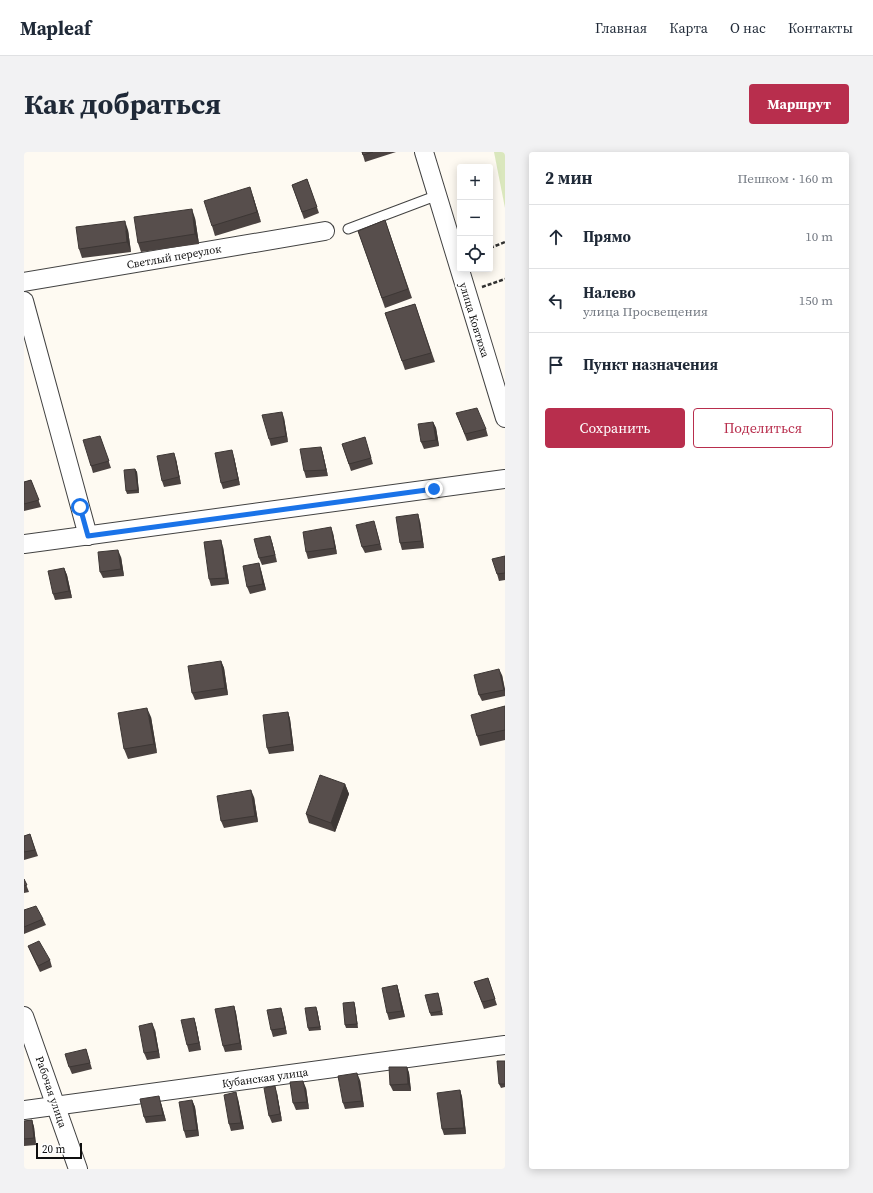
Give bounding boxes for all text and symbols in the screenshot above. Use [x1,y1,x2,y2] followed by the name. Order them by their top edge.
[20,15,91,41] text: Mapleaf
[595,18,647,38] text: Главная
[669,18,708,38] text: Карта
[730,18,766,38] text: О нас
[788,18,853,38] text: Контакты
[749,84,849,124] button: Маршрут
[24,85,221,123] text: Как добраться
[457,164,493,272] map controls
[457,164,493,200] button: +
[545,166,593,190] text: 2 мин
[738,170,833,187] text: Пешком · 160 m
[457,200,493,236] button: −
[545,226,567,248] icon: ahead
[583,226,631,247] text: Прямо
[805,228,833,245] text: 10 m
[457,236,493,272] button: locate
[126,241,222,273] street label: Светлый переулок
[455,281,493,360] street label: улица Ковтюха
[583,282,636,303] text: Налево
[545,290,567,312] icon: left
[799,292,833,309] text: 150 m
[583,303,708,320] text: улица Просвещения
[545,354,567,376] icon: arrive
[583,354,718,375] text: Пункт назначения
[545,408,685,448] button: Сохранить
[693,408,833,448] button: Поделиться
[425,480,443,498] route end
[71,498,89,516] route start
[32,1054,70,1130] street label: Рабочая улица
[221,1064,309,1091] street label: Кубанская улица
[36,1141,82,1160] scale bar
[42,1142,65,1157] text: 20 m

